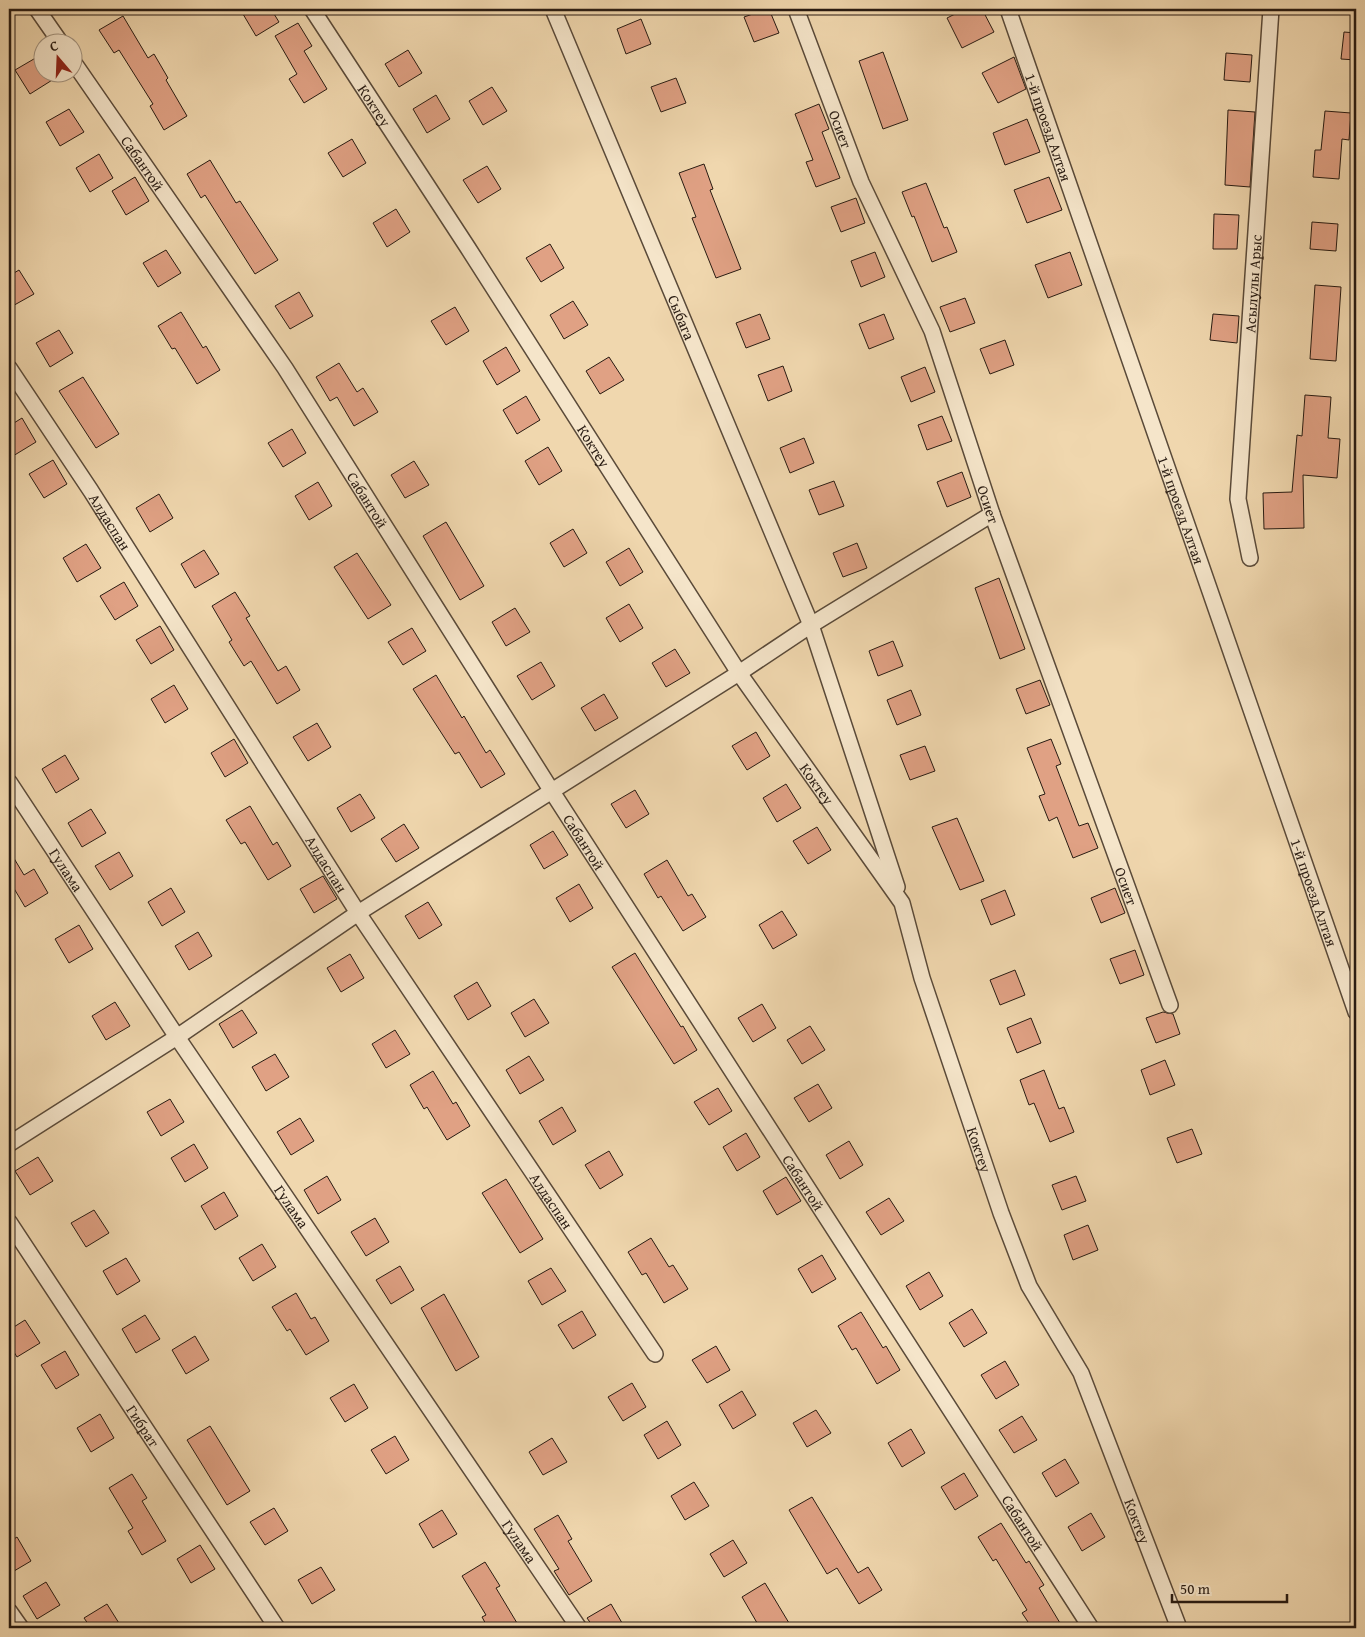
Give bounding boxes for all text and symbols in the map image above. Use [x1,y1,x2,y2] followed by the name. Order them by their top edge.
[32,32,82,82] north arrow
[47,35,61,56] text: С
[1020,70,1078,184] street label: 1-й проезд Алтая
[353,80,397,131] street label: Коктеу
[824,107,858,151] street label: Осиет
[117,131,170,195] street label: Сабантой
[1239,233,1266,334] street label: Асылулы Арыс
[663,291,701,344] street label: Сыбага
[573,420,616,471] street label: Коктеу
[1153,453,1210,567] street label: 1-й проезд Алтая
[342,467,394,532] street label: Сабантой
[973,482,1005,527] street label: Осиет
[84,489,136,554] street label: Алдаспан
[795,758,840,809] street label: Коктеу
[559,810,610,874] street label: Сабантой
[301,831,353,897] street label: Алдаспан
[1286,835,1343,950] street label: 1-й проезд Алтая
[45,844,89,896] street label: Гулама
[1110,864,1144,908] street label: Осиет
[962,1124,997,1175] street label: Коктеу
[778,1150,830,1214] street label: Сабантой
[525,1168,578,1233] street label: Алдаспан
[270,1180,315,1233] street label: Гулама
[122,1400,165,1451] street label: Гибрат
[997,1491,1049,1555] street label: Сабантой
[1120,1495,1156,1547] street label: Коктеу
[498,1515,543,1568] street label: Гулама
[1172,1572,1288,1604] scale bar
[1180,1578,1211,1599] text: 50 m

